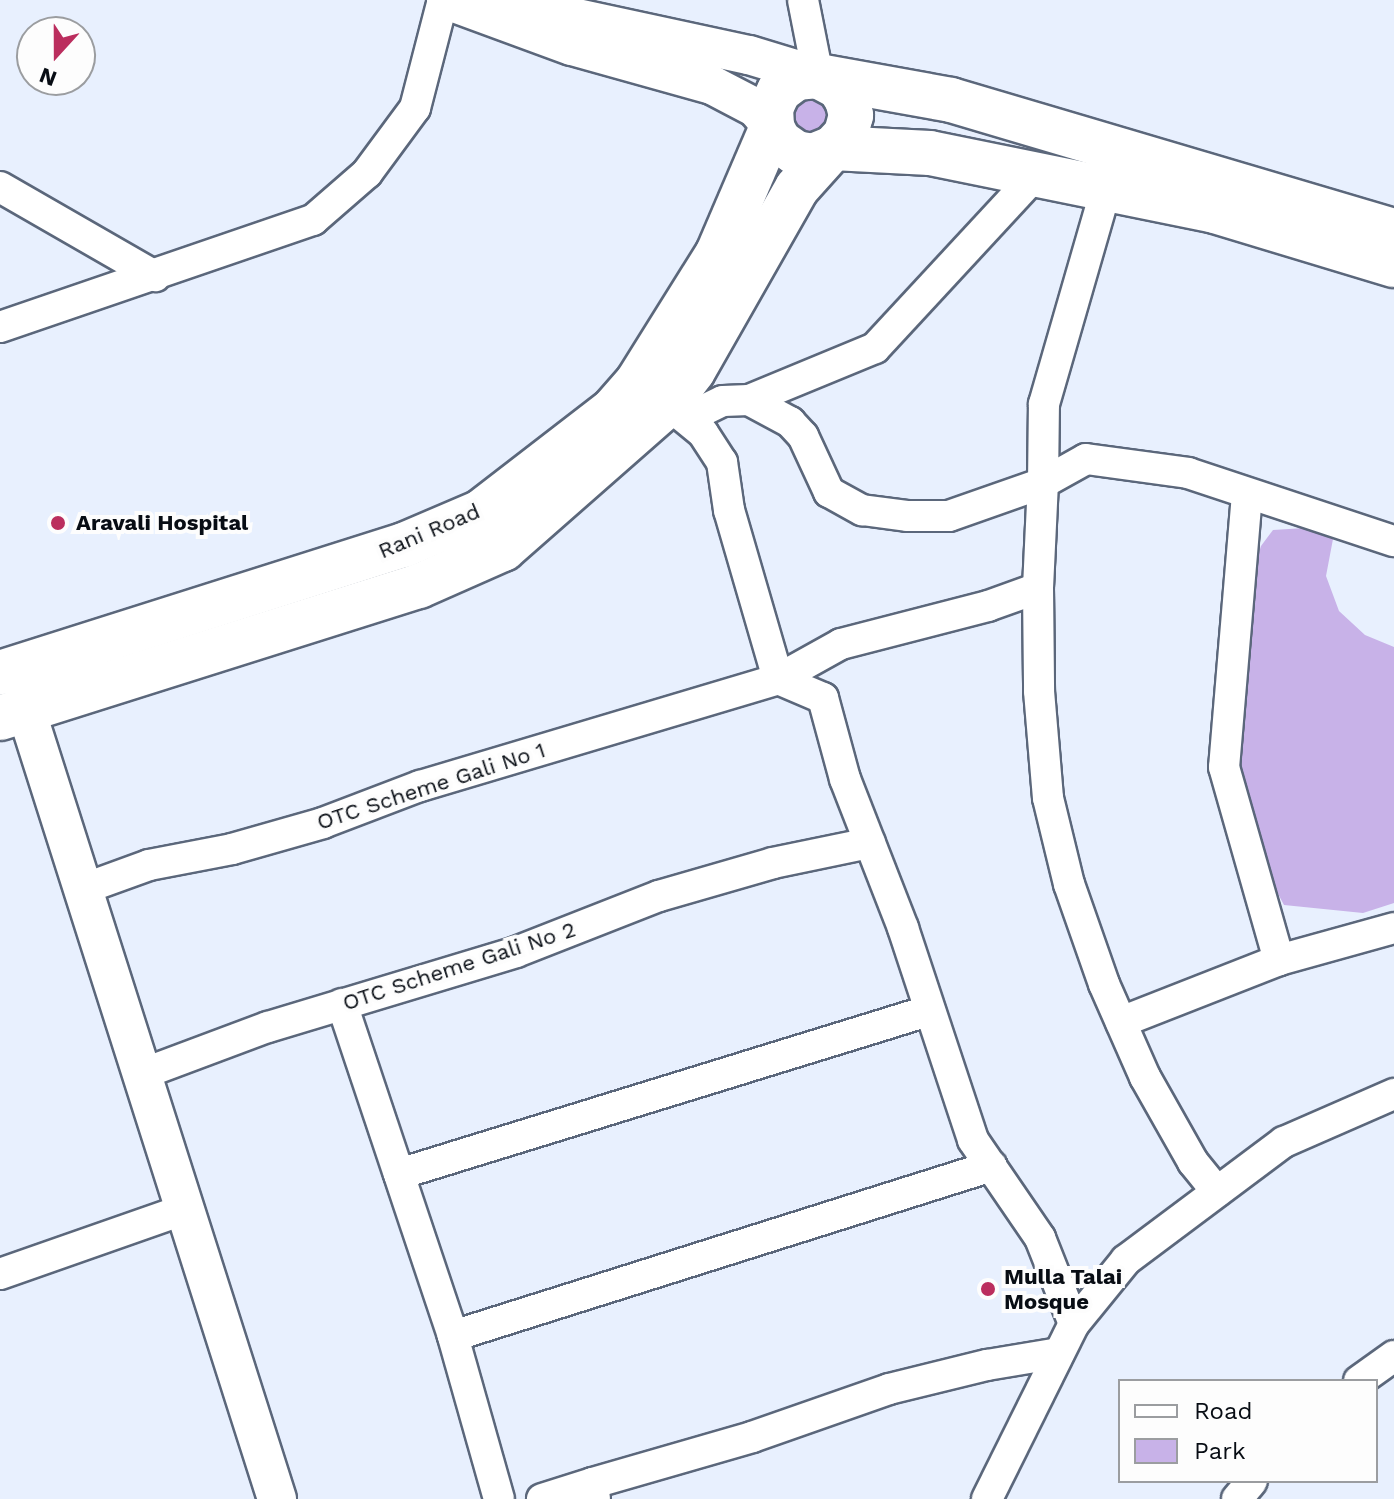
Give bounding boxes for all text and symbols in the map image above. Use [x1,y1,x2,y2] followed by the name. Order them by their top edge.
[16,16,96,96] north arrow
[36,62,60,92] text: N
[374,498,484,564] street label: Rani Road
[76,510,248,536] place label: Aravali Hospital
[47,512,69,534] marker: Aravali Hospital
[313,737,549,835] street label: OTC Scheme Gali No 1
[339,916,579,1016] street label: OTC Scheme Gali No 2
[1004,1263,1123,1314] place label: Mulla Talai Mosque
[979,1280,997,1298] marker: Mulla Talai Mosque
[1118,1379,1378,1483] legend
[1194,1397,1253,1425] text: Road
[1194,1437,1246,1465] text: Park

